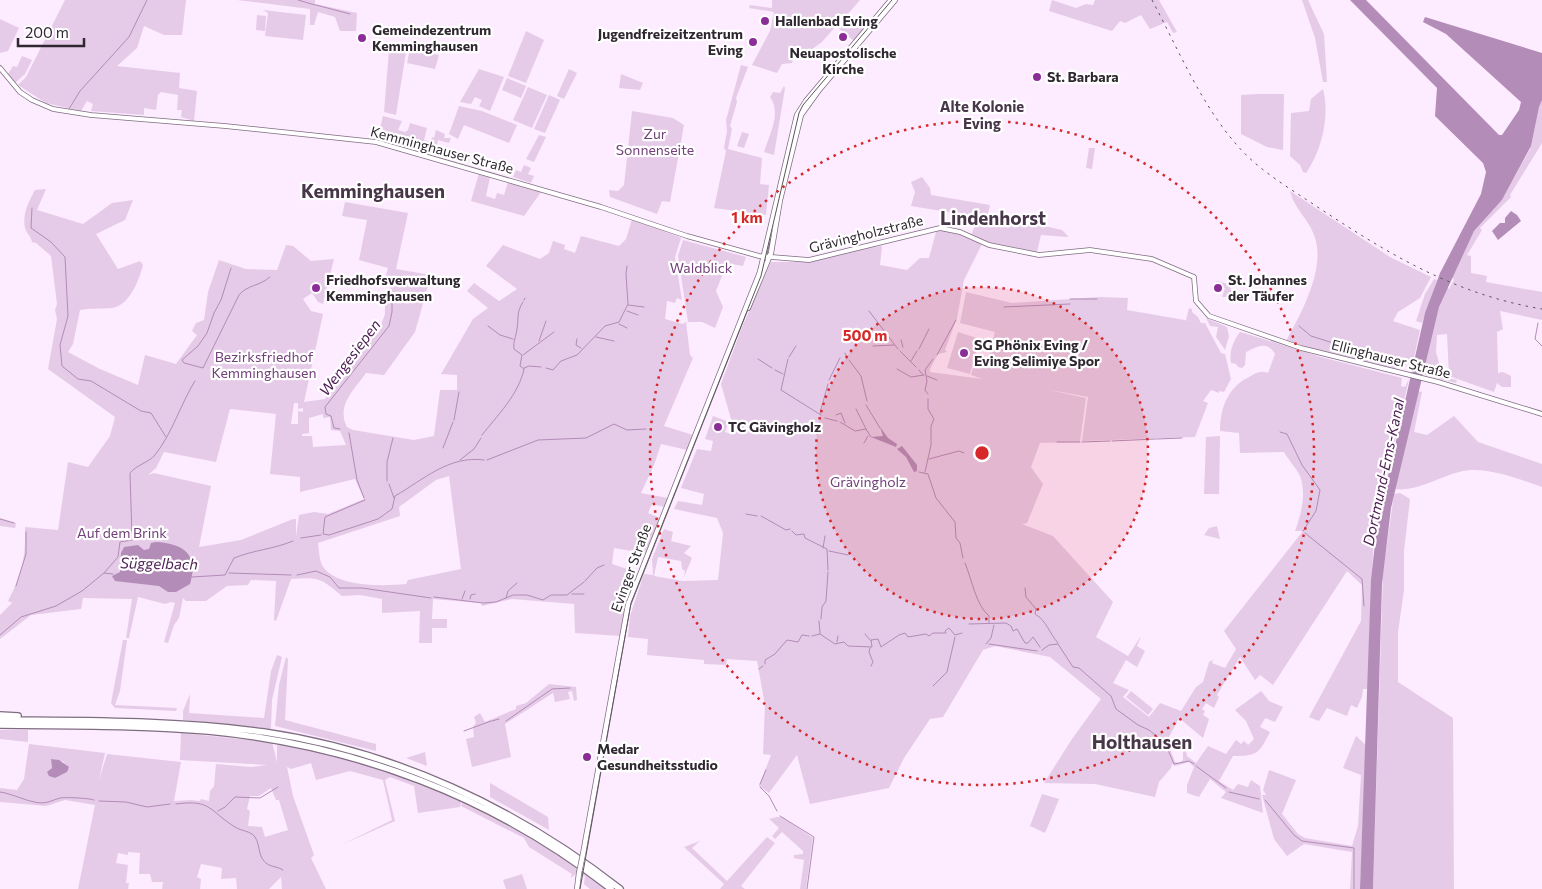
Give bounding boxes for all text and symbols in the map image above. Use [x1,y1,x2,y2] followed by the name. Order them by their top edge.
[775,12,878,29] place label: Hallenbad Eving
[18,15,84,47] scale bar
[759,15,771,27] marker: Hallenbad Eving
[372,21,491,54] place label: Gemeindezentrum Kemminghausen
[25,23,69,41] text: 200 m
[598,25,743,58] place label: Jugendfreizeitzentrum Eving
[837,31,849,43] marker: Neuapostolische Kirche
[356,32,368,44] marker: Gemeindezentrum Kemminghausen
[747,36,759,48] marker: Jugendfreizeitzentrum Eving
[790,44,896,77] place label: Neuapostolische Kirche
[1047,68,1119,85] place label: St. Barbara
[1031,71,1043,83] marker: St. Barbara
[940,97,1024,132] district label: Alte Kolonie Eving
[369,122,516,177] street label: Kemminghauser Straße
[616,125,694,158] park label: Zur Sonnenseite
[301,179,445,202] district label: Kemminghausen
[940,206,1046,229] district label: Lindenhorst
[731,208,763,226] text: 1 km
[807,211,925,256] street label: Grävingholzstraße
[670,259,733,276] park label: Waldblick
[326,271,461,304] place label: Friedhofsverwaltung Kemminghausen
[1228,271,1307,304] place label: St. Johannes der Täufer
[310,282,322,294] marker: Friedhofsverwaltung Kemminghausen
[1212,282,1224,294] marker: St. Johannes der Täufer
[315,316,384,399] water label: Wengesiepen
[843,326,887,344] text: 500 m
[1330,335,1453,382] street label: Ellinghauser Straße
[974,336,1100,369] place label: SG Phönix Eving / Eving Selimiye Spor
[958,347,970,359] marker: SG Phönix Eving / Eving Selimiye Spor
[212,348,316,381] park label: Bezirksfriedhof Kemminghausen
[1359,395,1408,547] water label: Dortmund-Ems-Kanal
[728,418,821,435] place label: TC Gävingholz
[712,421,724,433] marker: TC Gävingholz
[973,444,991,462] centre of rings
[830,473,906,490] park label: Grävingholz
[607,521,654,614] street label: Evinger Straße
[77,524,167,541] park label: Auf dem Brink
[120,553,198,573] water label: Süggelbach
[1092,730,1192,753] district label: Holthausen
[597,740,718,773] place label: Medar Gesundheitsstudio
[581,751,593,763] marker: Medar Gesundheitsstudio

